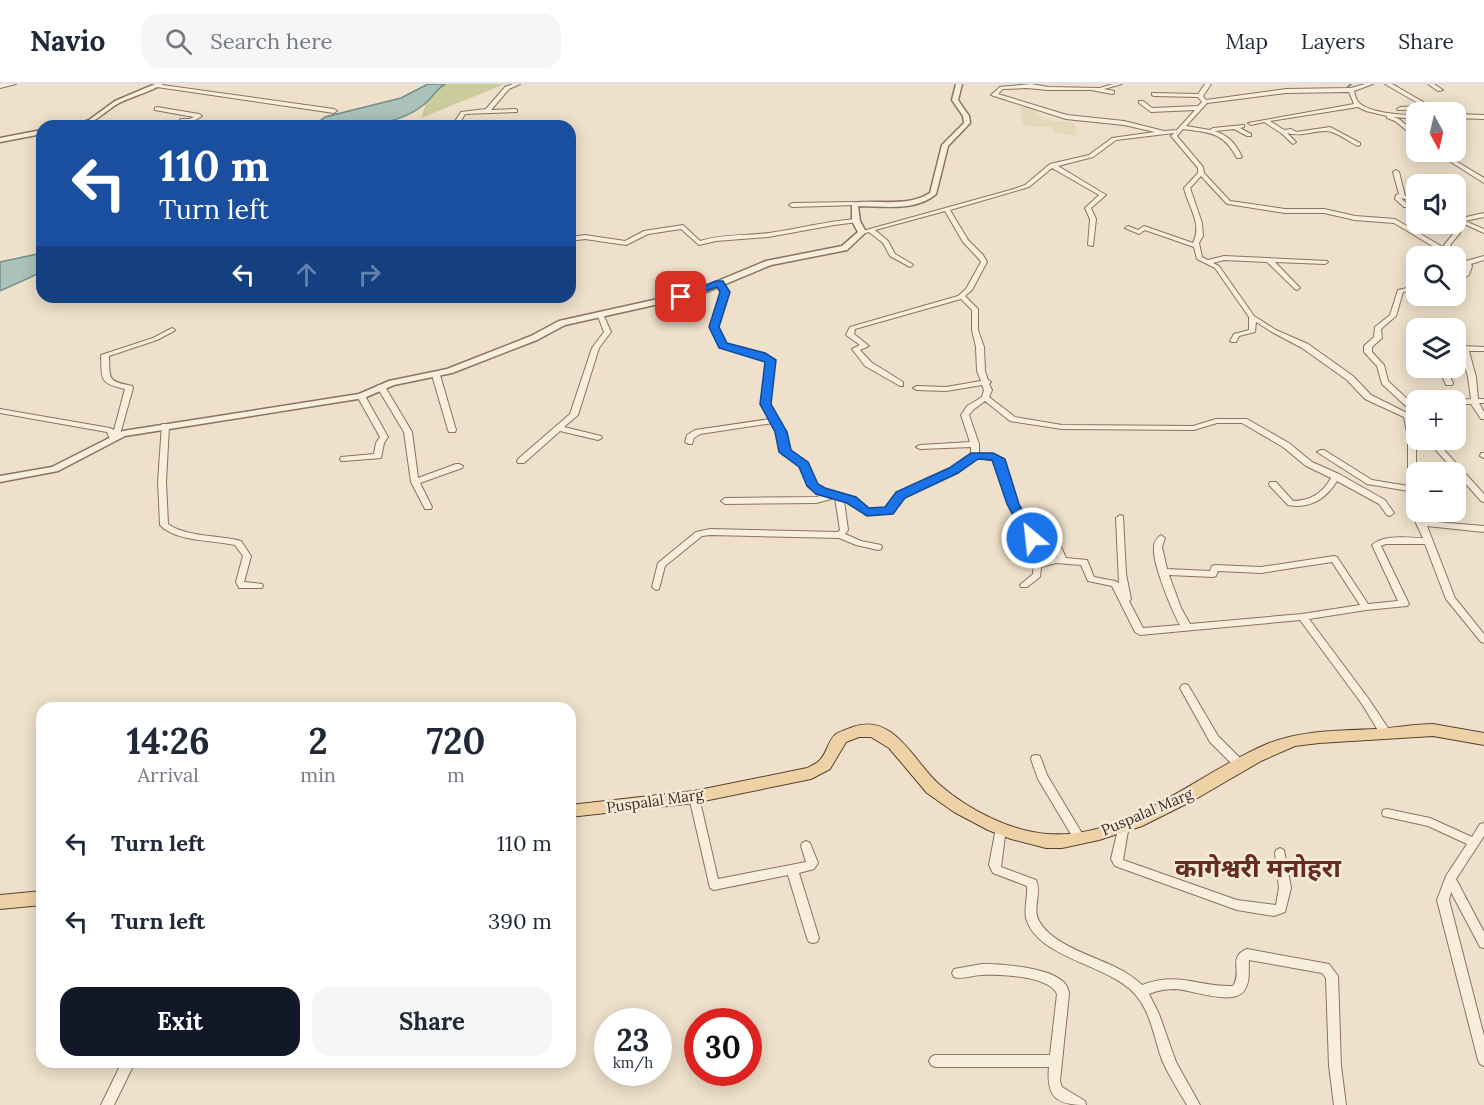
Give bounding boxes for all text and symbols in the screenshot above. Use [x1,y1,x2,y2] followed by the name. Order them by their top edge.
[141,14,561,68] search box
[30,23,105,59] text: Navio
[162,25,195,58] icon: search
[210,27,332,55] text: Search here
[1225,28,1268,55] text: Map
[1301,28,1365,55] text: Layers
[1398,28,1454,55] text: Share
[1406,102,1466,162] north arrow
[1406,102,1466,522] map controls
[159,139,270,193] text: 110 m
[60,144,138,222] icon: left
[1406,174,1466,234] button: sound
[159,192,269,226] text: Turn left
[1406,246,1466,306] button: search
[227,258,260,291] icon: left
[290,258,323,291] icon: ahead
[353,258,386,291] icon: right
[655,271,706,322] pin
[664,280,697,313] icon: arrive
[1406,318,1466,378] button: layers
[1406,390,1466,450] button: +
[1406,462,1466,522] button: −
[1000,506,1064,570] position arrow
[127,718,210,764] text: 14:26
[309,718,328,764] text: 2
[426,718,485,764] text: 720
[138,762,199,787] text: Arrival
[300,762,336,787] text: min
[447,762,465,787] text: m
[1098,783,1196,839] street label: Puspalal Marg
[605,784,705,817] street label: Puspalal Marg
[60,827,93,860] icon: left
[111,829,205,857] text: Turn left
[497,829,552,857] text: 110 m
[1175,851,1342,884] district label: कागेश्वरी मनोहरा
[60,905,93,938] icon: left
[111,907,205,935] text: Turn left
[488,907,552,935] text: 390 m
[60,987,300,1056] button: Exit
[312,987,552,1056] button: Share
[684,1008,762,1086] speed limit sign: 30
[617,1021,649,1059] text: 23
[613,1053,653,1072] text: km/h

